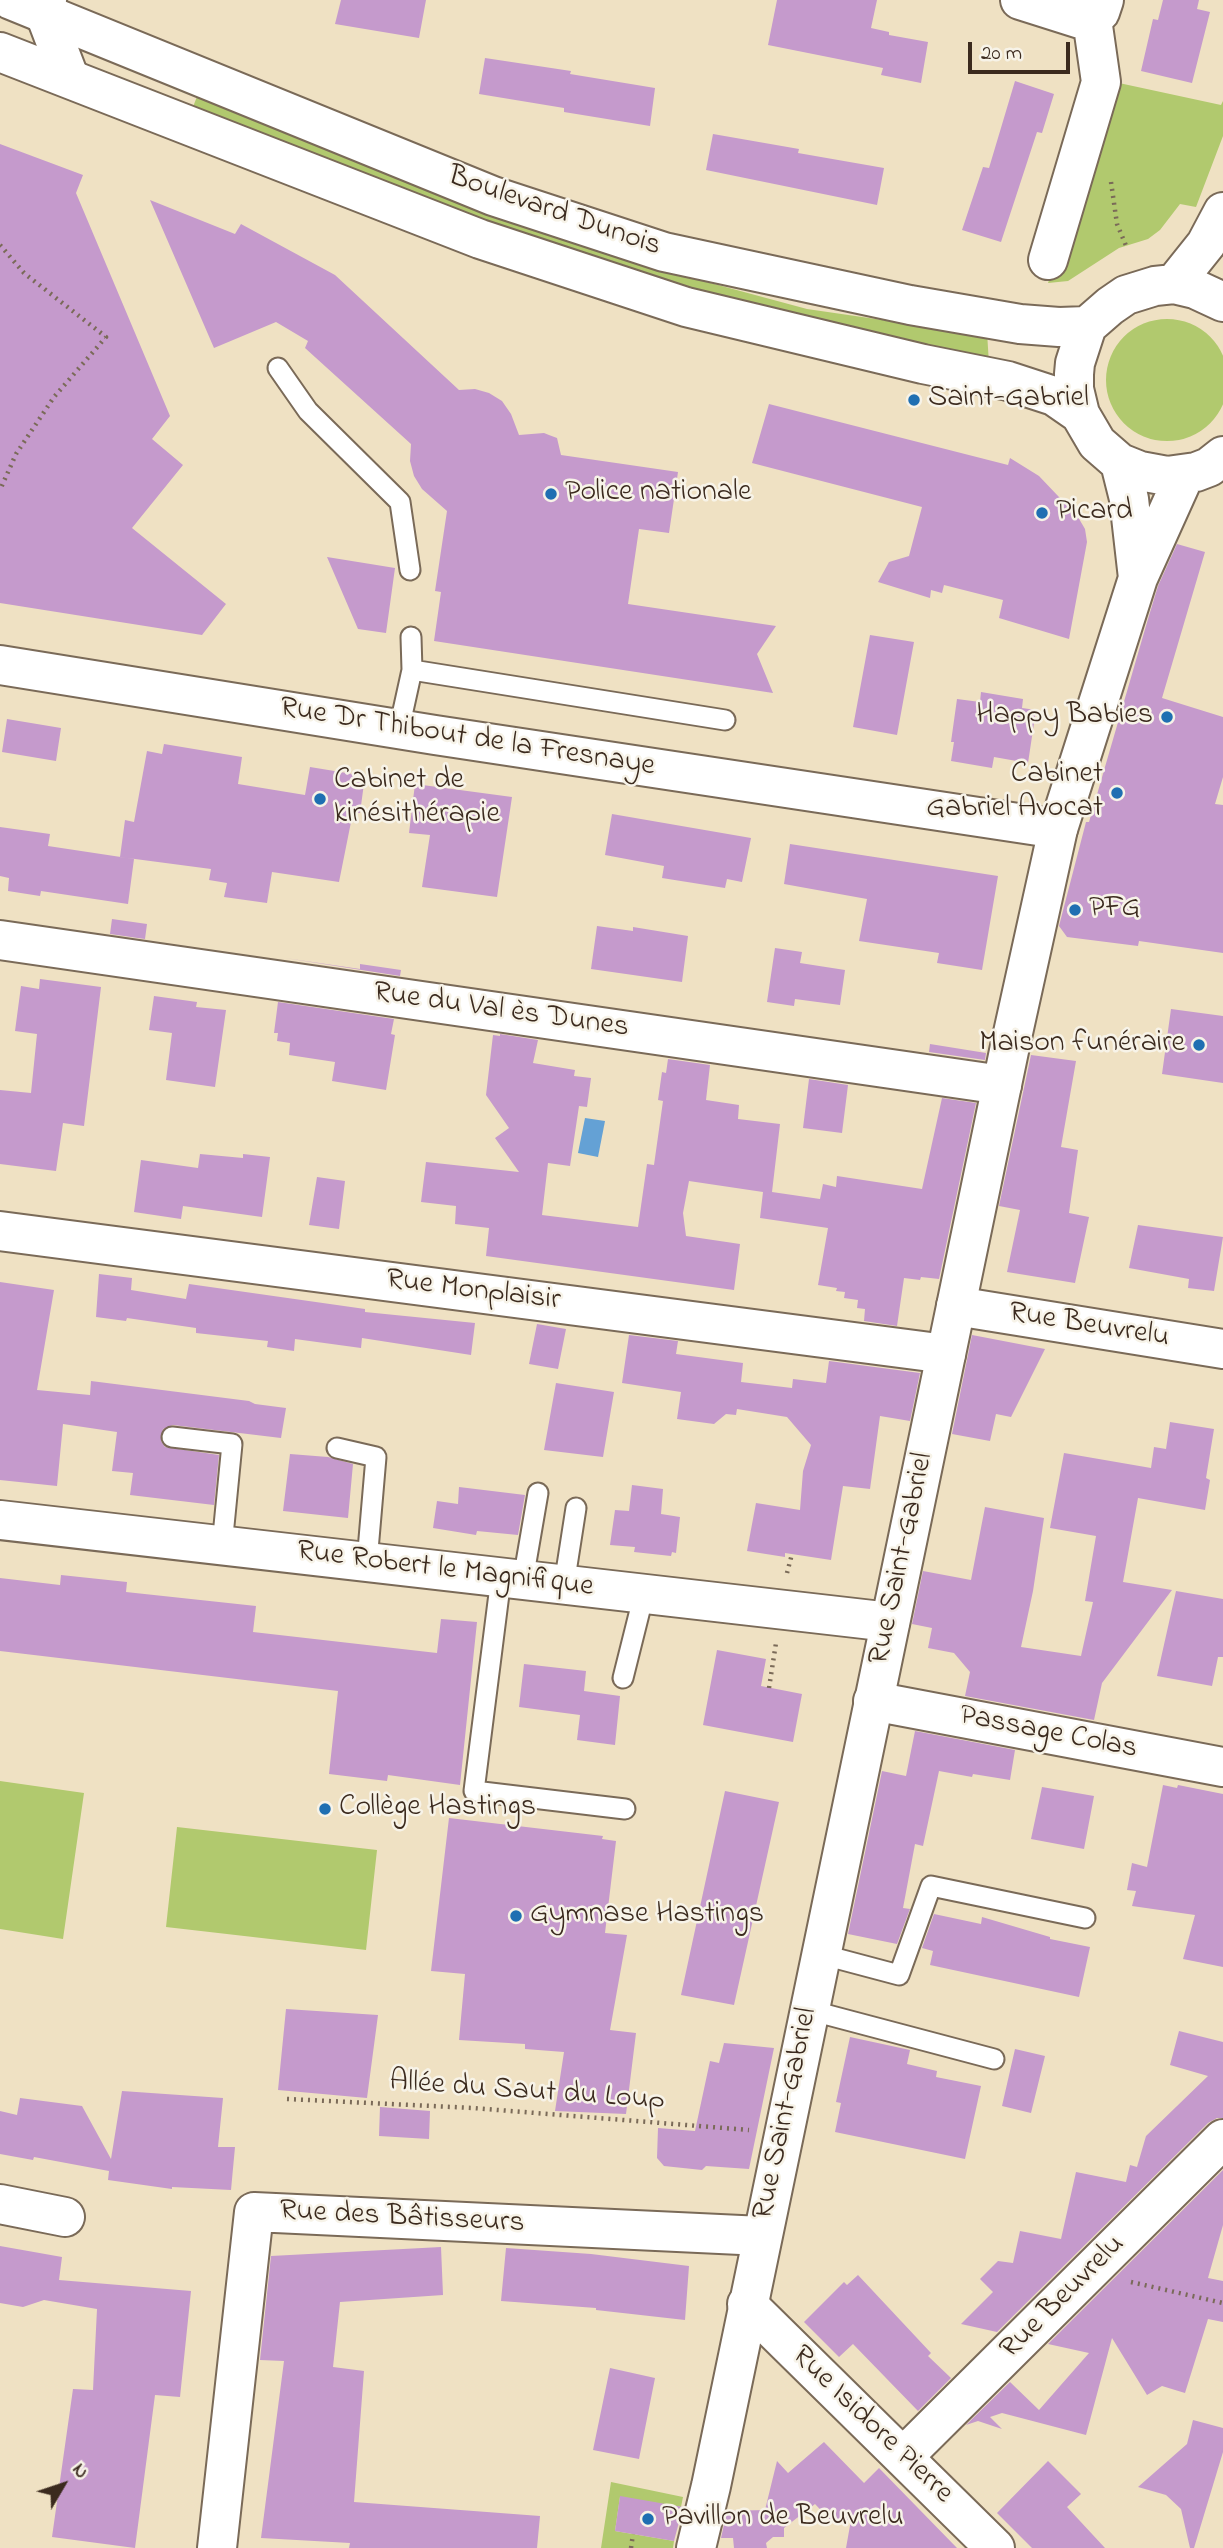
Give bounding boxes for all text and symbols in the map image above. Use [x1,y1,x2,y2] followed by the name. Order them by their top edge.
[971,28,1072,72] scale bar
[981,39,1022,69] text: 20 m
[443,160,665,266] street label: Boulevard Dunois
[928,382,1089,418] place label: Saint-Gabriel
[906,392,922,408] marker: Saint-Gabriel
[565,476,752,512] place label: Police nationale
[543,486,559,502] marker: Police nationale
[1056,495,1133,531] place label: Picard
[1034,505,1050,521] marker: Picard
[277,692,657,786] street label: Rue Dr Thibout de la Fresnaye
[976,699,1153,735] place label: Happy Babies
[1159,709,1175,725] marker: Happy Babies
[926,758,1103,828] place label: Cabinet Gabriel Avocat
[334,764,500,834] place label: Cabinet de kinésithérapie
[1109,785,1125,801] marker: Cabinet Gabriel Avocat
[312,791,328,807] marker: Cabinet de kinésithérapie
[1089,892,1140,928] place label: PFG
[1067,902,1083,918] marker: PFG
[371,976,631,1048] street label: Rue du Val ès Dunes
[979,1027,1185,1063] place label: Maison funéraire
[1191,1037,1207,1053] marker: Maison funéraire
[384,1263,562,1321] street label: Rue Monplaisir
[1006,1297,1172,1357] street label: Rue Beuvrelu
[863,1450,943,1668] street label: Rue Saint-Gabriel
[295,1535,595,1607] street label: Rue Robert le Magnifique
[956,1699,1140,1769] street label: Passage Colas
[339,1791,536,1827] place label: Collège Hastings
[317,1801,333,1817] marker: Collège Hastings
[530,1898,764,1934] place label: Gymnase Hastings
[508,1908,524,1924] marker: Gymnase Hastings
[747,2005,827,2223] street label: Rue Saint-Gabriel
[388,2065,666,2121] street label: Allée du Saut du Loup
[279,2195,525,2243] street label: Rue des Bâtisseurs
[994,2228,1134,2368] street label: Rue Beuvrelu
[782,2340,960,2512] street label: Rue Isidore Pierre
[28,2450,98,2520] north arrow
[65,2458,94,2485] text: N
[662,2501,904,2537] place label: Pavillon de Beuvrelu
[640,2511,656,2527] marker: Pavillon de Beuvrelu

